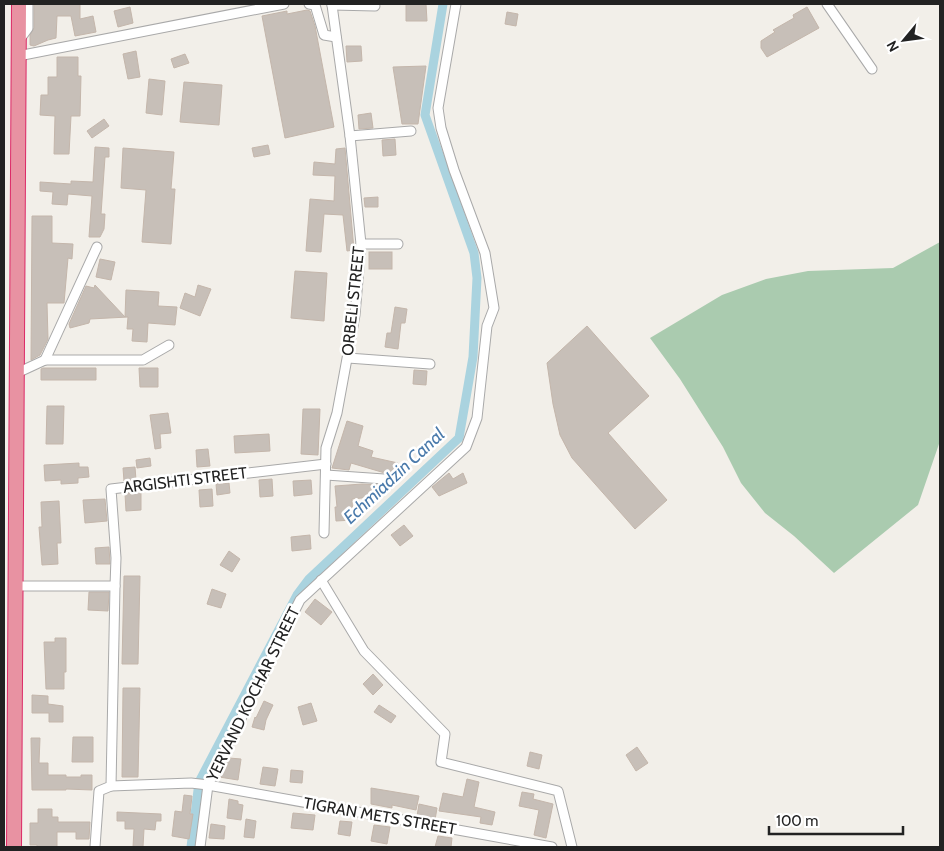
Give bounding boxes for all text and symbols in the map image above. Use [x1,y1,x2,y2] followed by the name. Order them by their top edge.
[879,15,929,65] north arrow
[882,38,903,55] text: N
[338,245,368,357] street label: ORBELI STREET
[339,423,450,529] water label: Echmiadzin Canal
[122,463,249,497] street label: ARGISHTI STREET
[202,603,304,785] street label: YERVAND KOCHAR STREET
[302,793,458,839] street label: TIGRAN METS STREET
[769,804,903,836] scale bar
[776,812,818,830] text: 100 m

